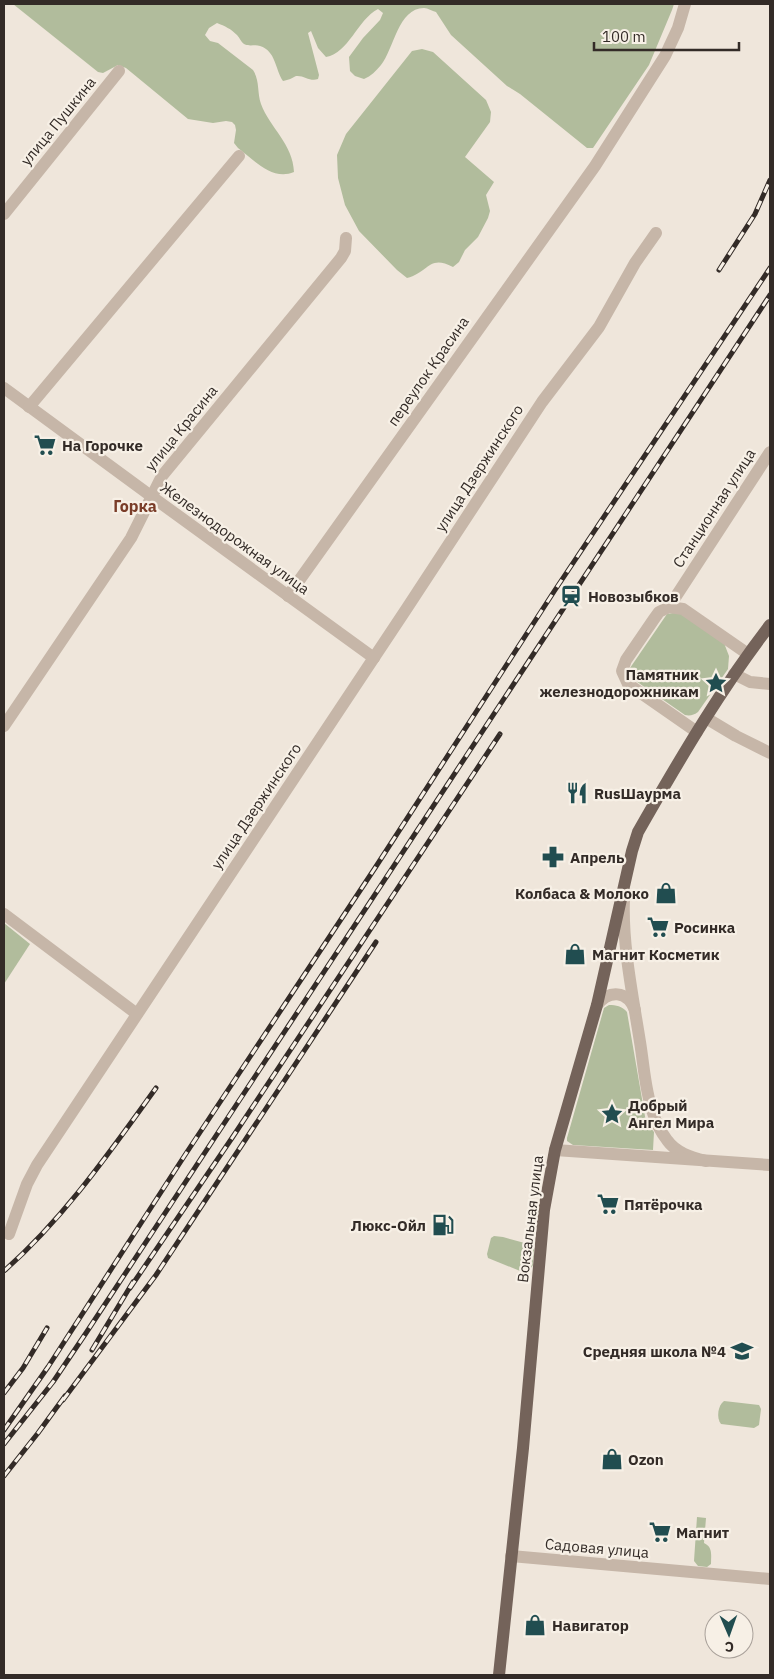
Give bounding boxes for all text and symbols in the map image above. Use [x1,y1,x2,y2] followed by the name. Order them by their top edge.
[594,20,739,52] scale bar
[602,27,646,46] text: 100 m
[16,73,100,169] street label: улица Пушкина
[383,313,473,429] street label: переулок Красина
[141,381,221,475] street label: улица Красина
[431,401,527,535] street label: улица Дзержинского
[32,432,58,458] supermarket icon: На Горочке
[62,436,143,455] place label: На Горочке
[668,445,760,571] street label: Станционная улица
[157,478,313,598] street label: Железнодорожная улица
[113,496,157,516] district label: Горка
[558,583,584,609] station icon: Новозыбков
[588,587,679,606] place label: Новозыбков
[539,665,699,701] place label: Памятник железнодорожникам
[703,670,729,696] place icon: Памятник железнодорожникам
[207,739,305,873] street label: улица Дзержинского
[564,780,590,806] restaurant icon: RusШаурма
[594,784,681,803] place label: RusШаурма
[540,844,566,870] pharmacy icon: Апрель
[570,848,625,867] place label: Апрель
[653,880,679,906] shop icon: Колбаса & Молоко
[515,884,649,903] place label: Колбаса & Молоко
[645,914,671,940] supermarket icon: Росинка
[674,918,736,937] place label: Росинка
[562,941,588,967] shop icon: Магнит Косметик
[592,945,720,964] place label: Магнит Косметик
[628,1096,715,1132] place label: Добрый Ангел Мира
[599,1101,625,1127] place icon: Добрый Ангел Мира
[513,1154,547,1284] street label: Вокзальная улица
[595,1191,621,1217] supermarket icon: Пятёрочка
[624,1195,703,1214] place label: Пятёрочка
[430,1212,456,1238] fuel station icon: Люкс-Ойл
[351,1216,426,1235] place label: Люкс-Ойл
[729,1338,755,1364] school or university icon: Средняя школа №4
[583,1342,726,1361] place label: Средняя школа №4
[599,1446,625,1472] shop icon: Ozon
[628,1450,664,1469] place label: Ozon
[647,1519,673,1545] supermarket icon: Магнит
[676,1523,730,1542] place label: Магнит
[544,1534,650,1562] street label: Садовая улица
[704,1609,754,1659] north arrow
[522,1612,548,1638] shop icon: Навигатор
[552,1616,629,1635] place label: Навигатор
[725,1638,734,1656] text: С

